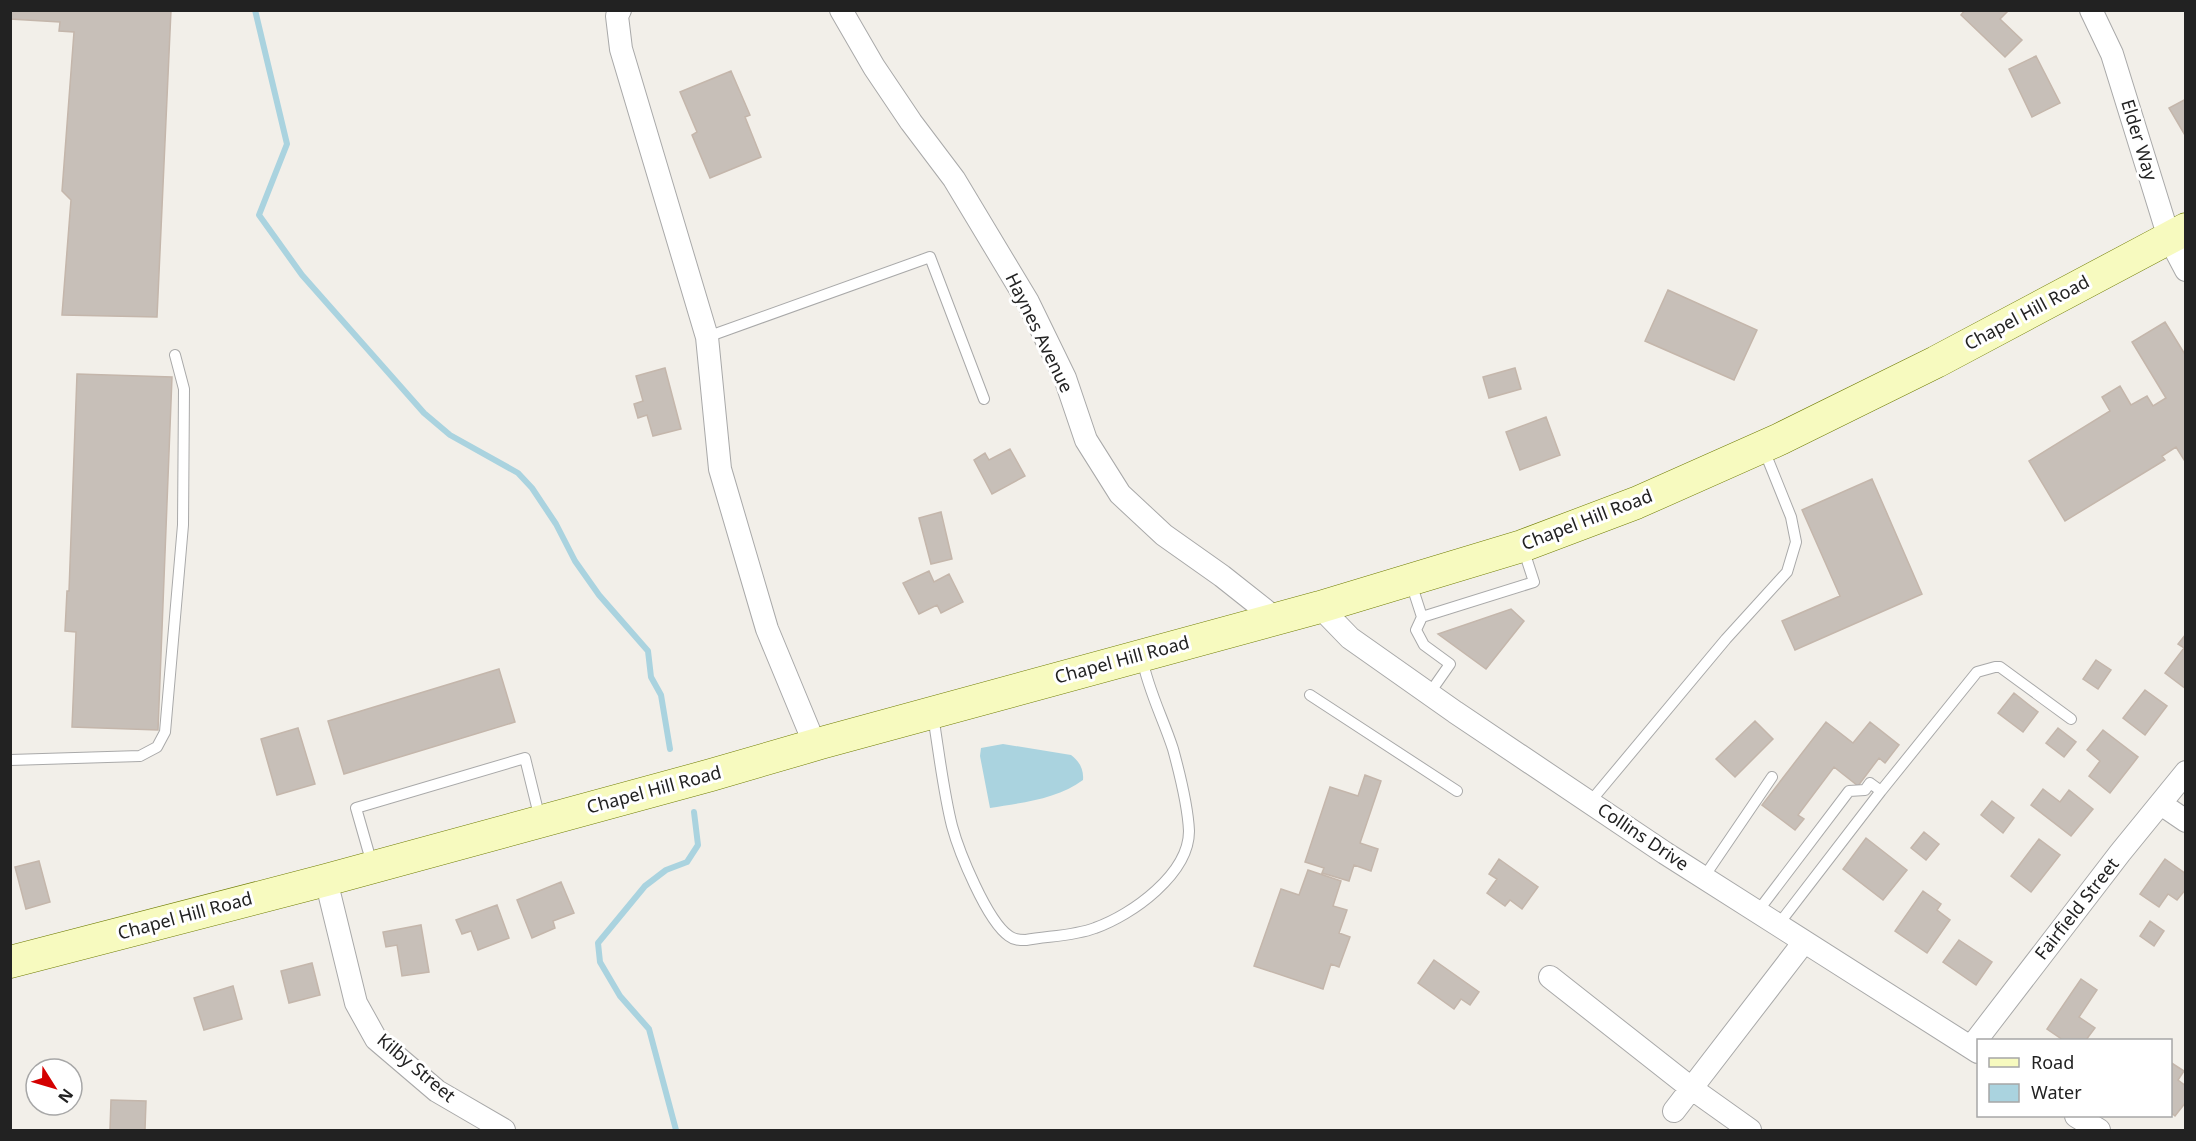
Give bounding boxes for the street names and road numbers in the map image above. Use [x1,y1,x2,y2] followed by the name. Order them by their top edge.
[2116,96,2164,184] street label: Elder Way
[1001,269,1079,396] street label: Haynes Avenue
[1960,269,2093,355] street label: Chapel Hill Road
[1518,483,1656,555] street label: Chapel Hill Road
[1052,630,1192,689] street label: Chapel Hill Road
[584,760,724,819] street label: Chapel Hill Road
[1593,797,1694,876] street label: Collins Drive
[2029,852,2124,964] street label: Fairfield Street
[115,886,255,945] street label: Chapel Hill Road
[372,1027,461,1107] street label: Kilby Street

